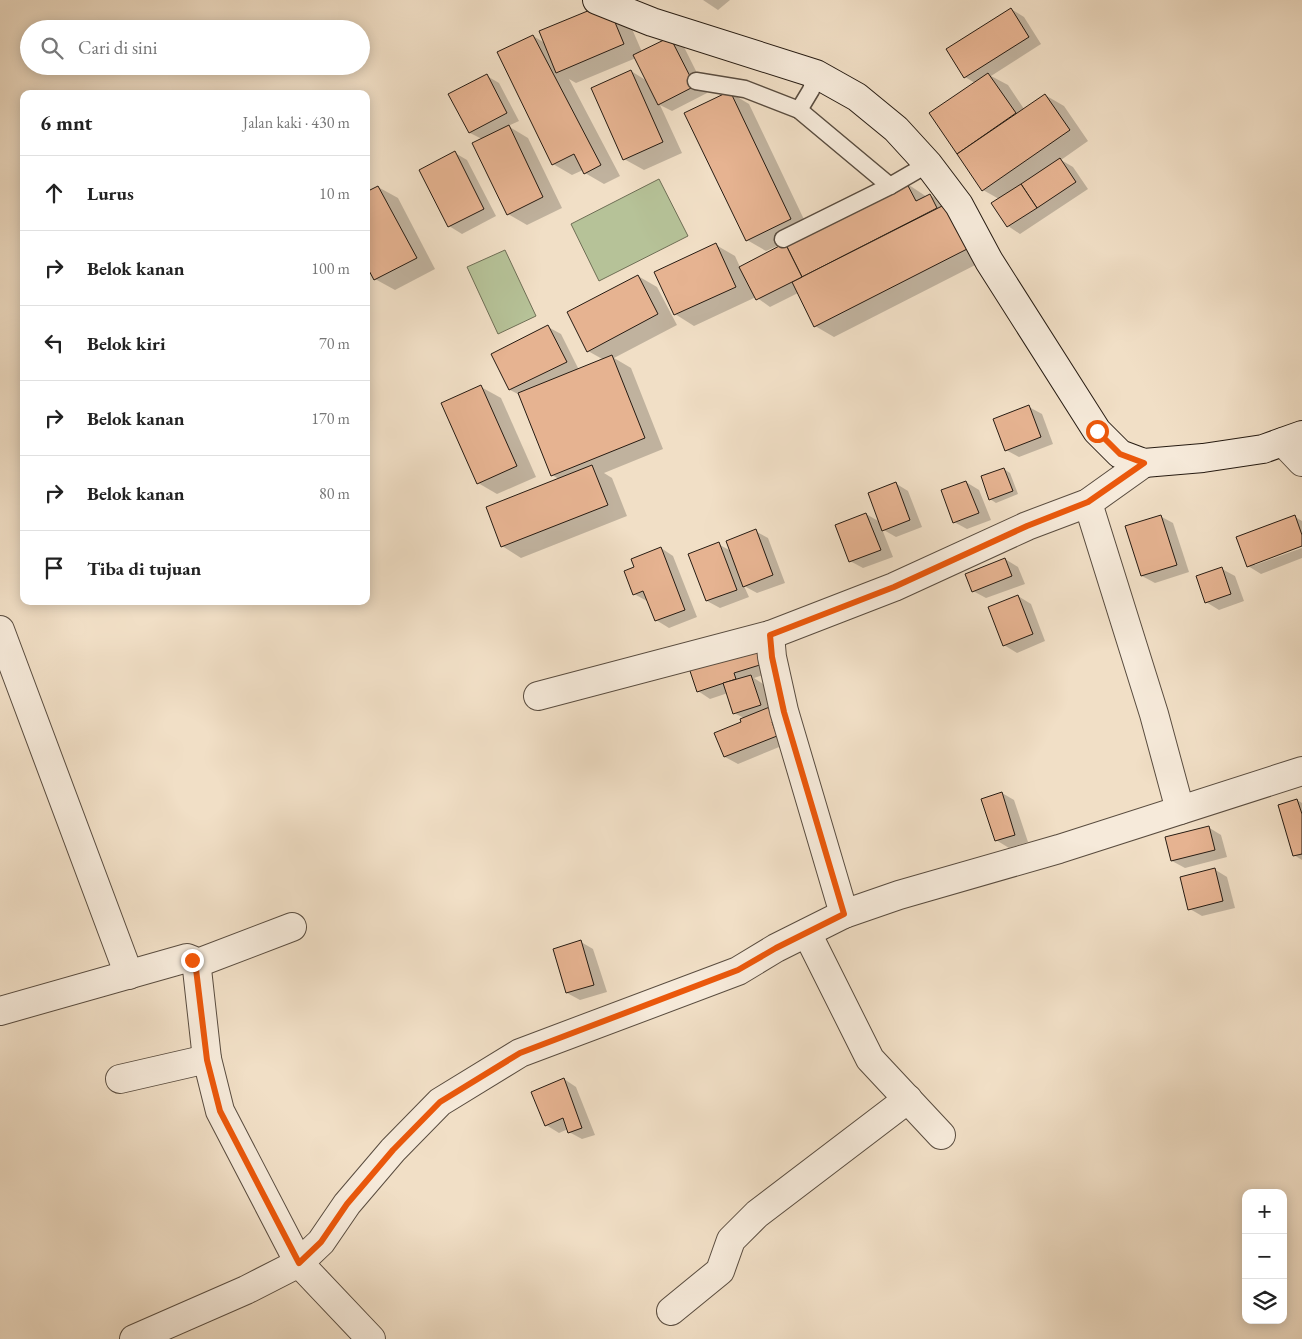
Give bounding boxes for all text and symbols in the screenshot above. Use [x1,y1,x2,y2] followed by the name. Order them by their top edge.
[20,20,370,75] search box
[38,34,66,62] icon: search
[78,35,157,60] text: Cari di sini
[40,109,92,136] text: 6 mnt
[243,112,350,133] text: Jalan kaki · 430 m
[40,179,68,207] icon: ahead
[87,181,134,206] text: Lurus
[319,183,350,204] text: 10 m
[40,254,68,282] icon: right
[87,256,185,281] text: Belok kanan
[311,258,350,279] text: 100 m
[40,329,68,357] icon: left
[87,331,166,356] text: Belok kiri
[319,333,350,354] text: 70 m
[40,404,68,432] icon: right
[87,406,185,431] text: Belok kanan
[311,408,350,429] text: 170 m
[1086,420,1109,443] route start
[40,479,68,507] icon: right
[87,481,185,506] text: Belok kanan
[319,483,350,504] text: 80 m
[40,554,68,582] icon: arrive
[87,556,201,581] text: Tiba di tujuan
[181,949,204,972] route end
[1242,1189,1287,1324] map controls
[1242,1189,1287,1234] button: +
[1242,1234,1287,1279] button: −
[1242,1279,1287,1324] button: layers

